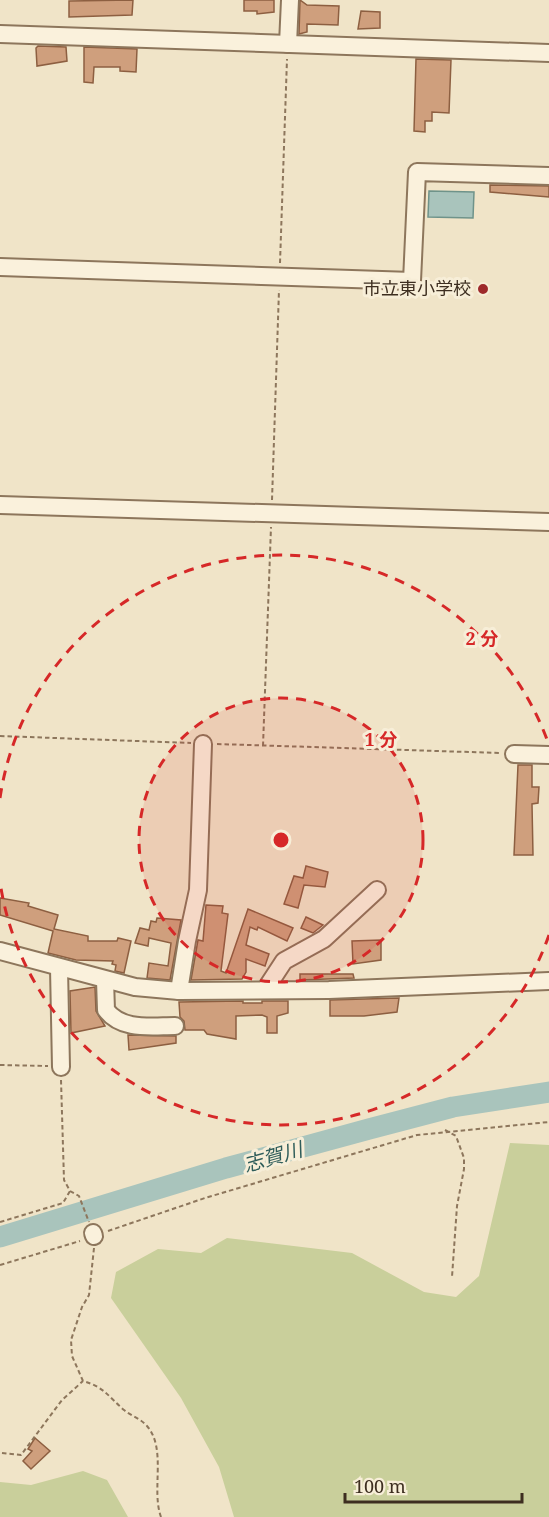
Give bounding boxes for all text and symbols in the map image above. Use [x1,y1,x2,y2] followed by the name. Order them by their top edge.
[363,276,471,300] place label: 市立東小学校
[476,282,490,296] marker: 市立東小学校
[466,626,498,650] text: 2 分
[365,727,397,751] text: 1 分
[271,830,291,850] centre of rings
[240,1135,307,1178] water label: 志賀川
[345,1466,522,1504] scale bar
[354,1474,406,1498] text: 100 m

